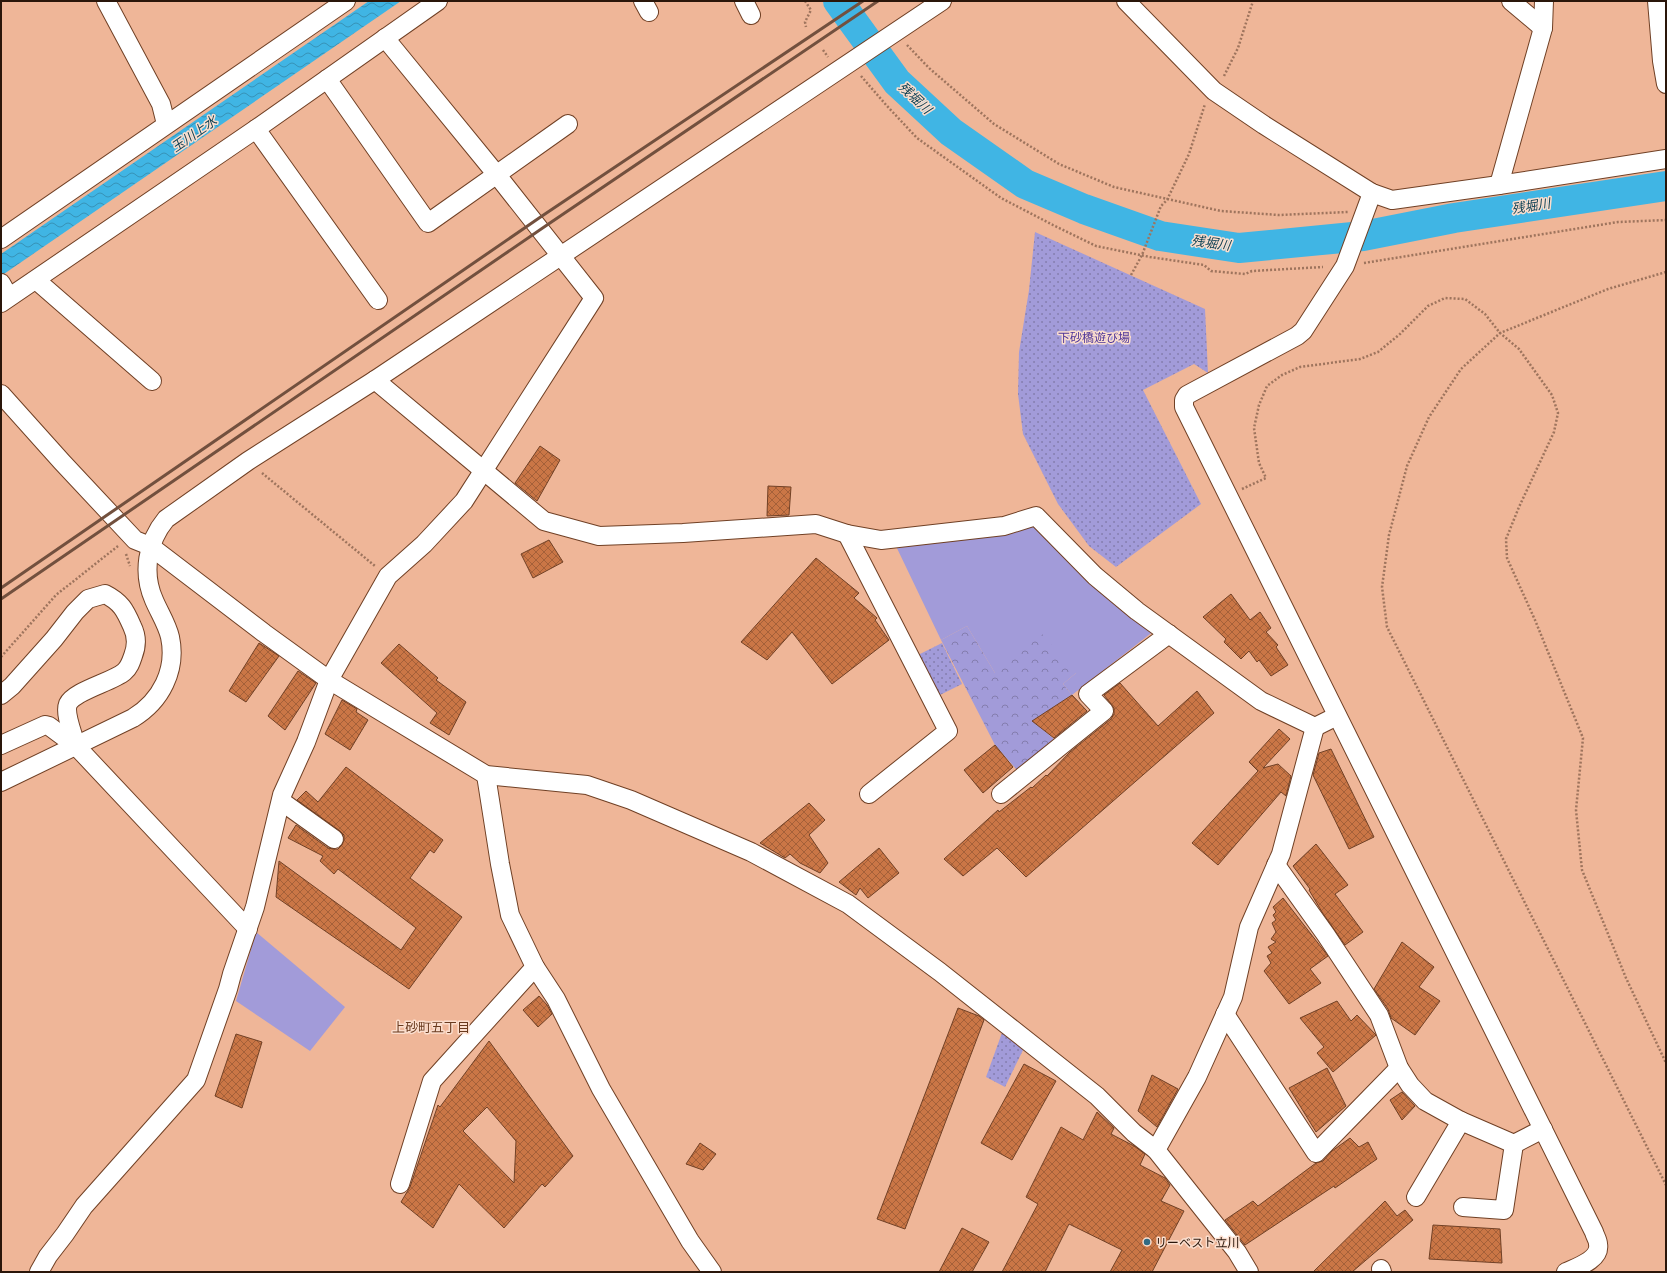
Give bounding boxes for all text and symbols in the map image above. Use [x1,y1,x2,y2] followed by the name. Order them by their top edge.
[894,78,937,120] water label: 残堀川
[167,110,222,157] water label: 玉川上水
[1510,193,1554,218] water label: 残堀川
[1190,231,1234,255] water label: 残堀川
[1058,329,1130,346] park label: 下砂橋遊び場
[392,1018,470,1037] district label: 上砂町五丁目
[1155,1234,1239,1251] place label: リーベスト立川
[1142,1237,1152,1247] marker: リーベスト立川

